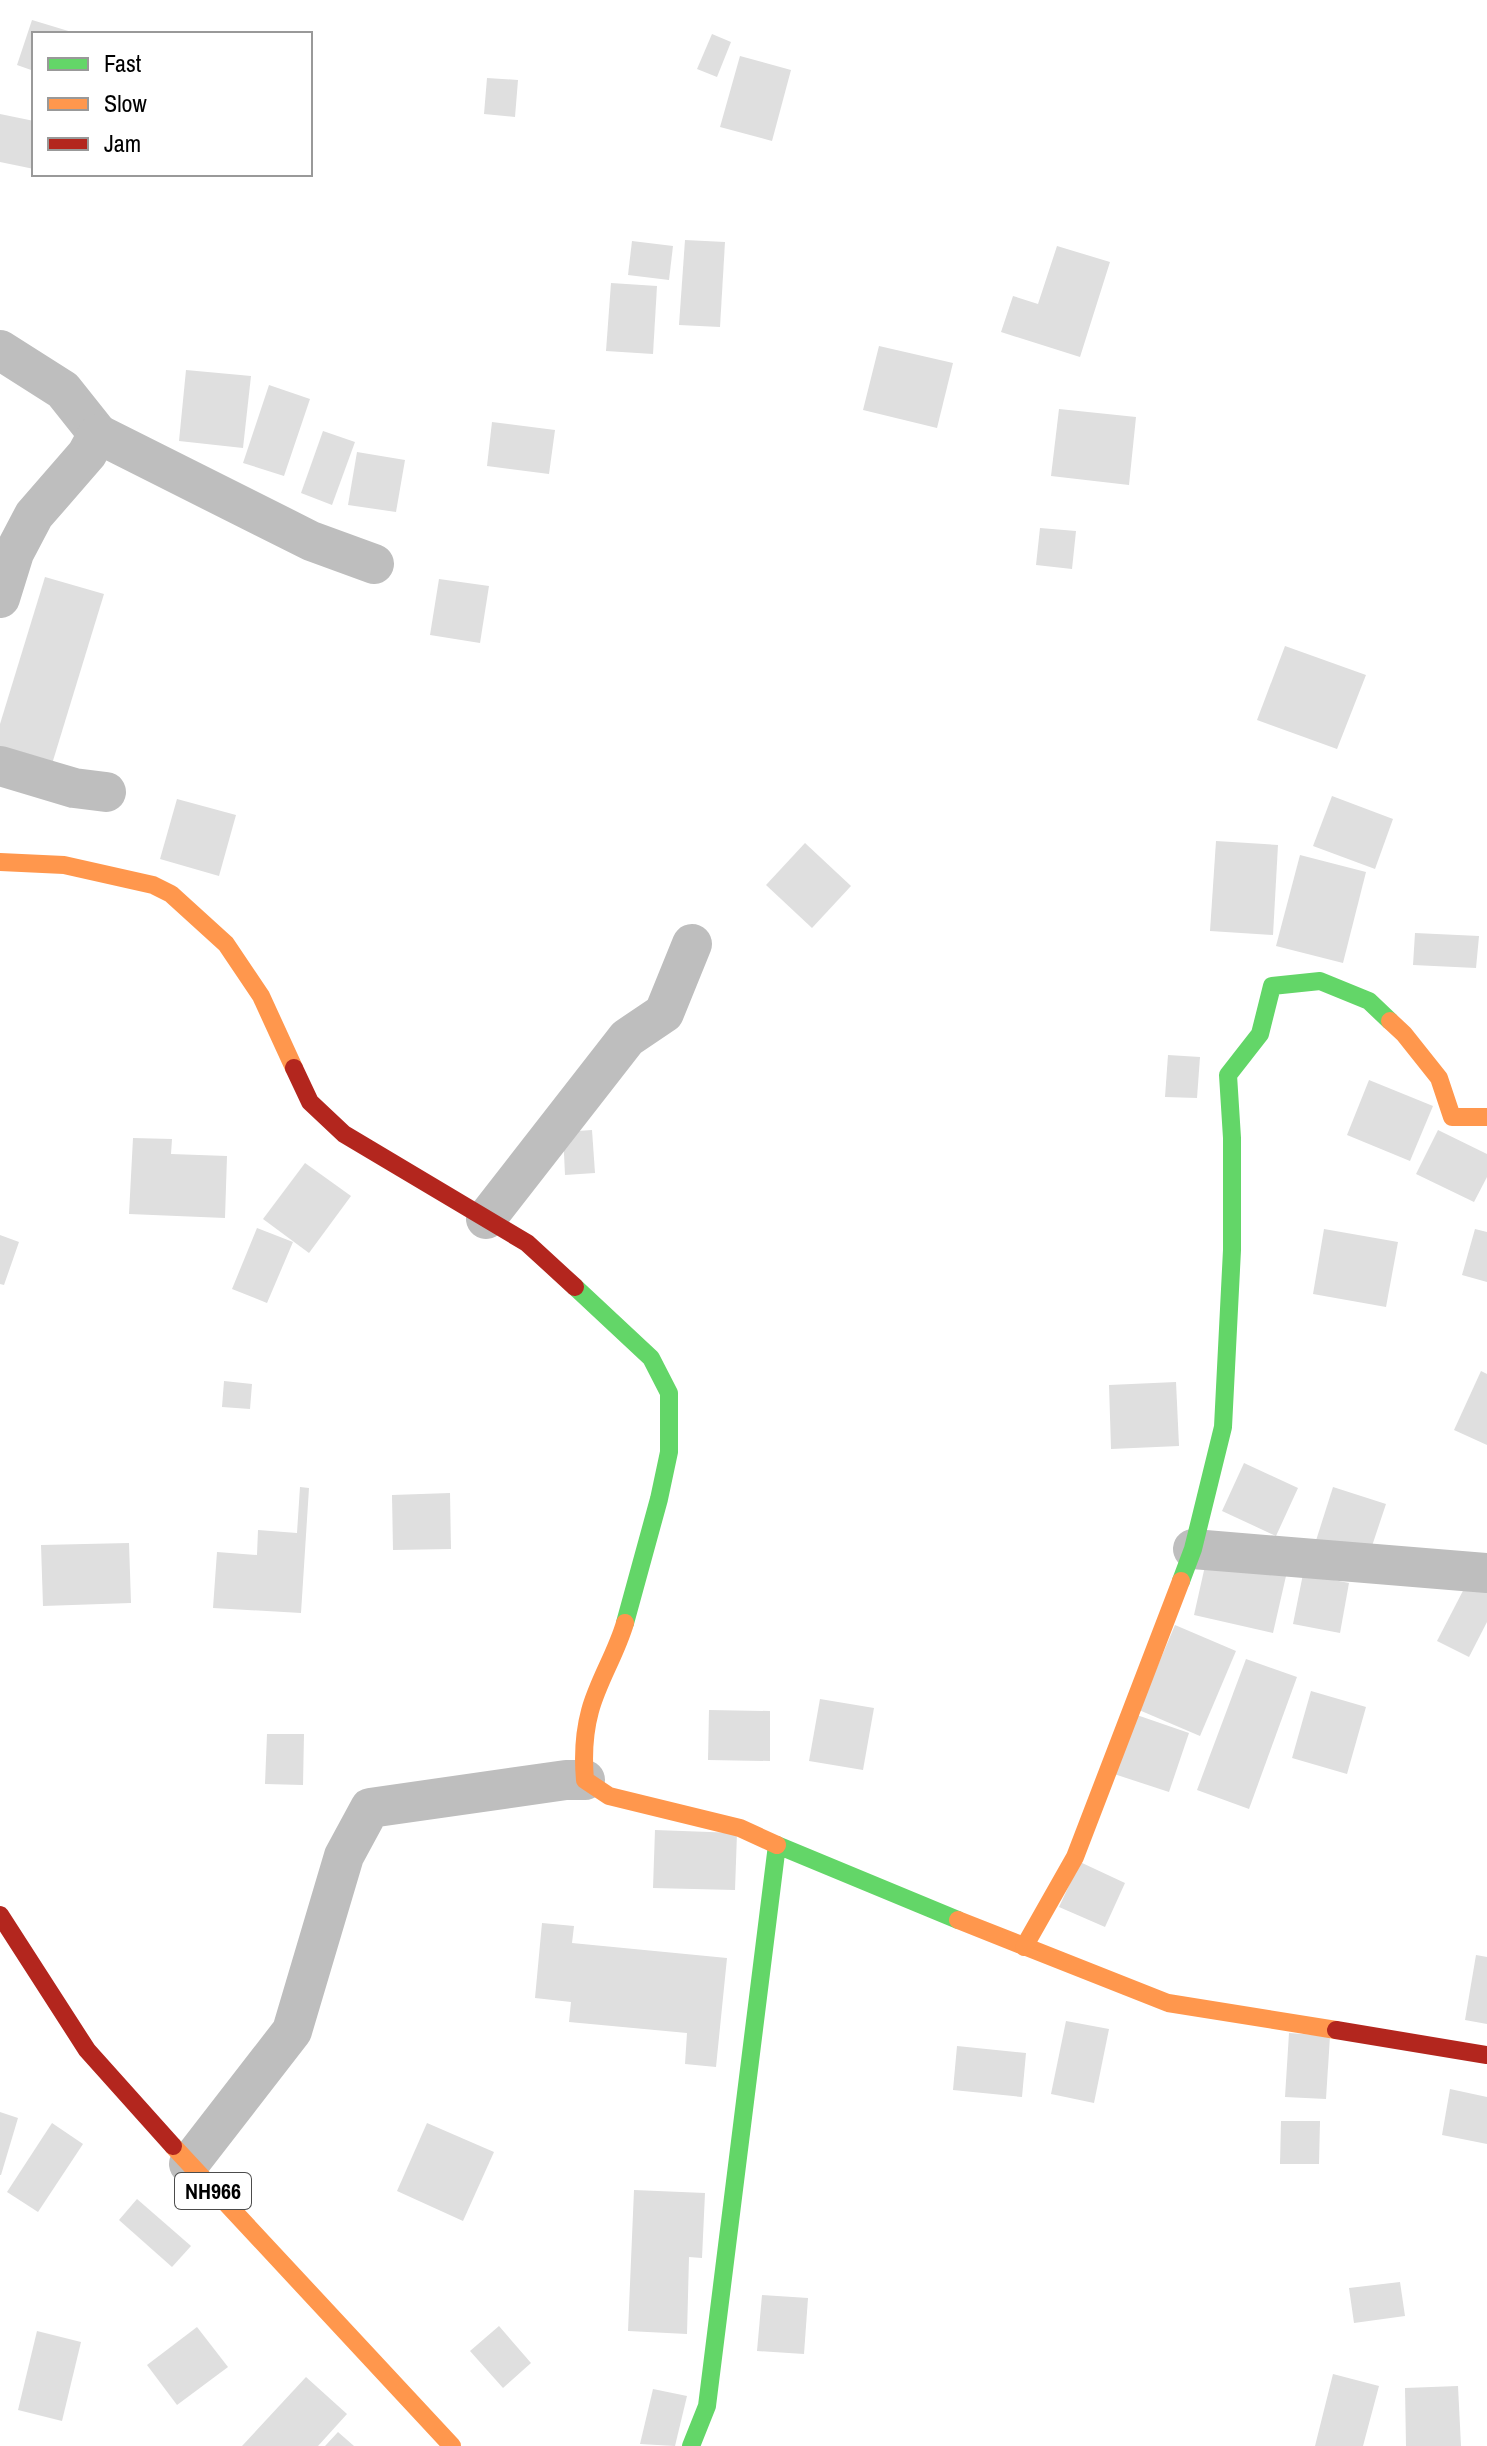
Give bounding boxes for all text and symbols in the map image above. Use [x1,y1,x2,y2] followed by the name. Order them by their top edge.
[32,32,312,176] legend
[104,47,142,79] text: Fast
[104,87,147,119] text: Slow
[104,127,141,159] text: Jam
[175,2173,251,2209] road number: NH966

